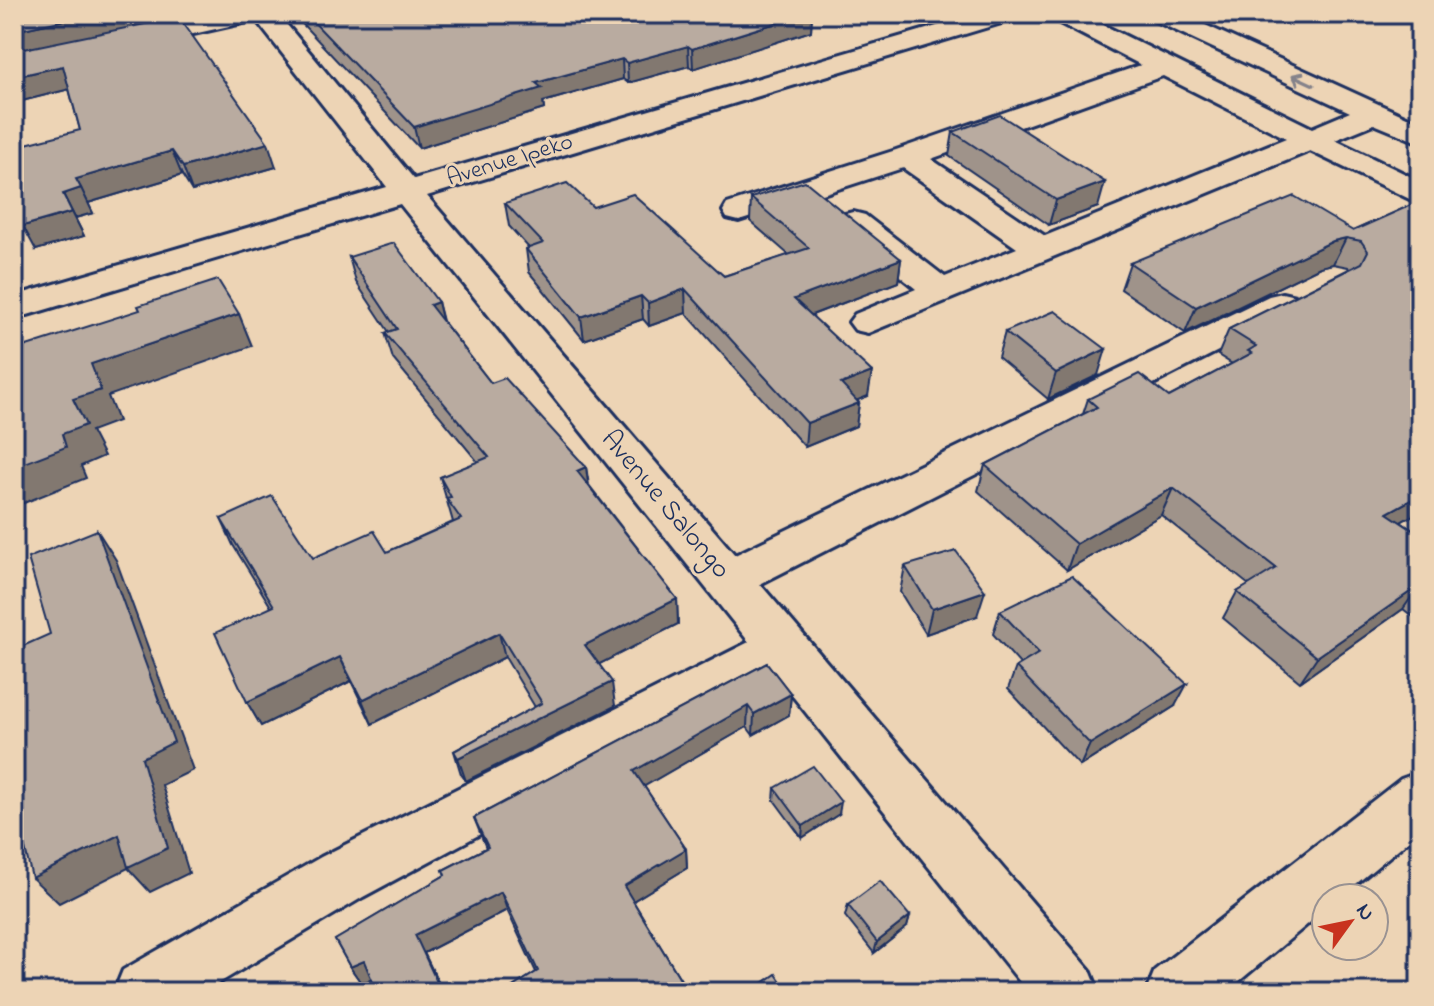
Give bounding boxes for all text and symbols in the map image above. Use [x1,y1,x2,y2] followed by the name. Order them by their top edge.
[1291,72,1315,87] one-way arrow
[443,125,577,197] street label: Avenue Ipeko
[590,421,740,589] street label: Avenue Salongo
[1310,882,1390,962] north arrow
[1347,898,1382,928] text: N

